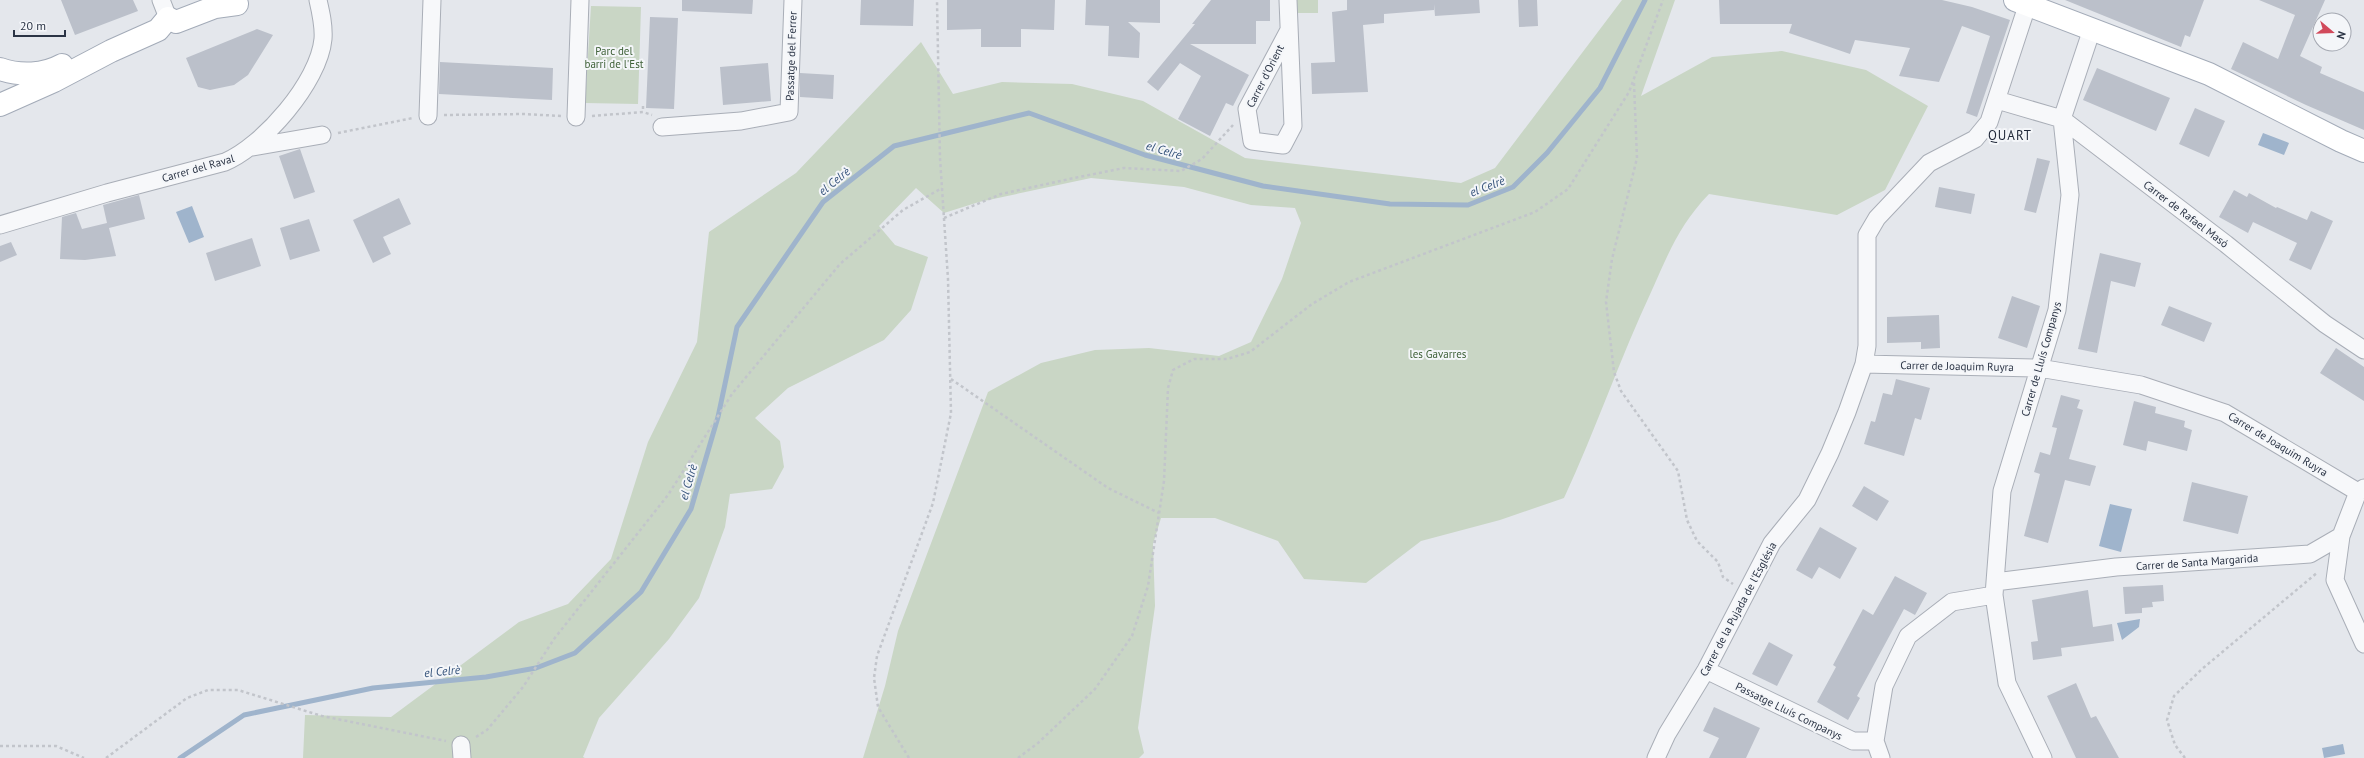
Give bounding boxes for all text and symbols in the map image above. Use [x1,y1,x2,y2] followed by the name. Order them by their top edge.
[782,11,800,101] street label: Passatge del Ferrer
[14,12,65,38] scale bar
[2312,12,2352,52] north arrow
[20,18,46,33] text: 20 m
[2334,30,2349,41] text: N
[1243,42,1287,110] street label: Carrer d'Orient
[584,44,644,71] park label: Parc del barri de l'Est
[1988,127,2032,144] district label: QUART
[1144,138,1184,162] water label: el Celrè
[160,151,237,185] street label: Carrer del Raval
[815,163,853,198] water label: el Celrè
[1467,172,1507,200] water label: el Celrè
[2141,177,2231,251] street label: Carrer de Rafael Masó
[2018,300,2064,418] street label: Carrer de Lluís Companys
[1409,347,1467,361] park label: les Gavarres
[1900,358,2014,374] street label: Carrer de Joaquim Ruyra
[2226,409,2330,479] street label: Carrer de Joaquim Ruyra
[676,462,700,502] water label: el Celrè
[1697,539,1779,679] street label: Carrer de la Pujada de l'Església
[2135,551,2259,573] street label: Carrer de Santa Margarida
[423,662,461,680] water label: el Celrè
[1733,679,1845,743] street label: Passatge Lluís Companys

